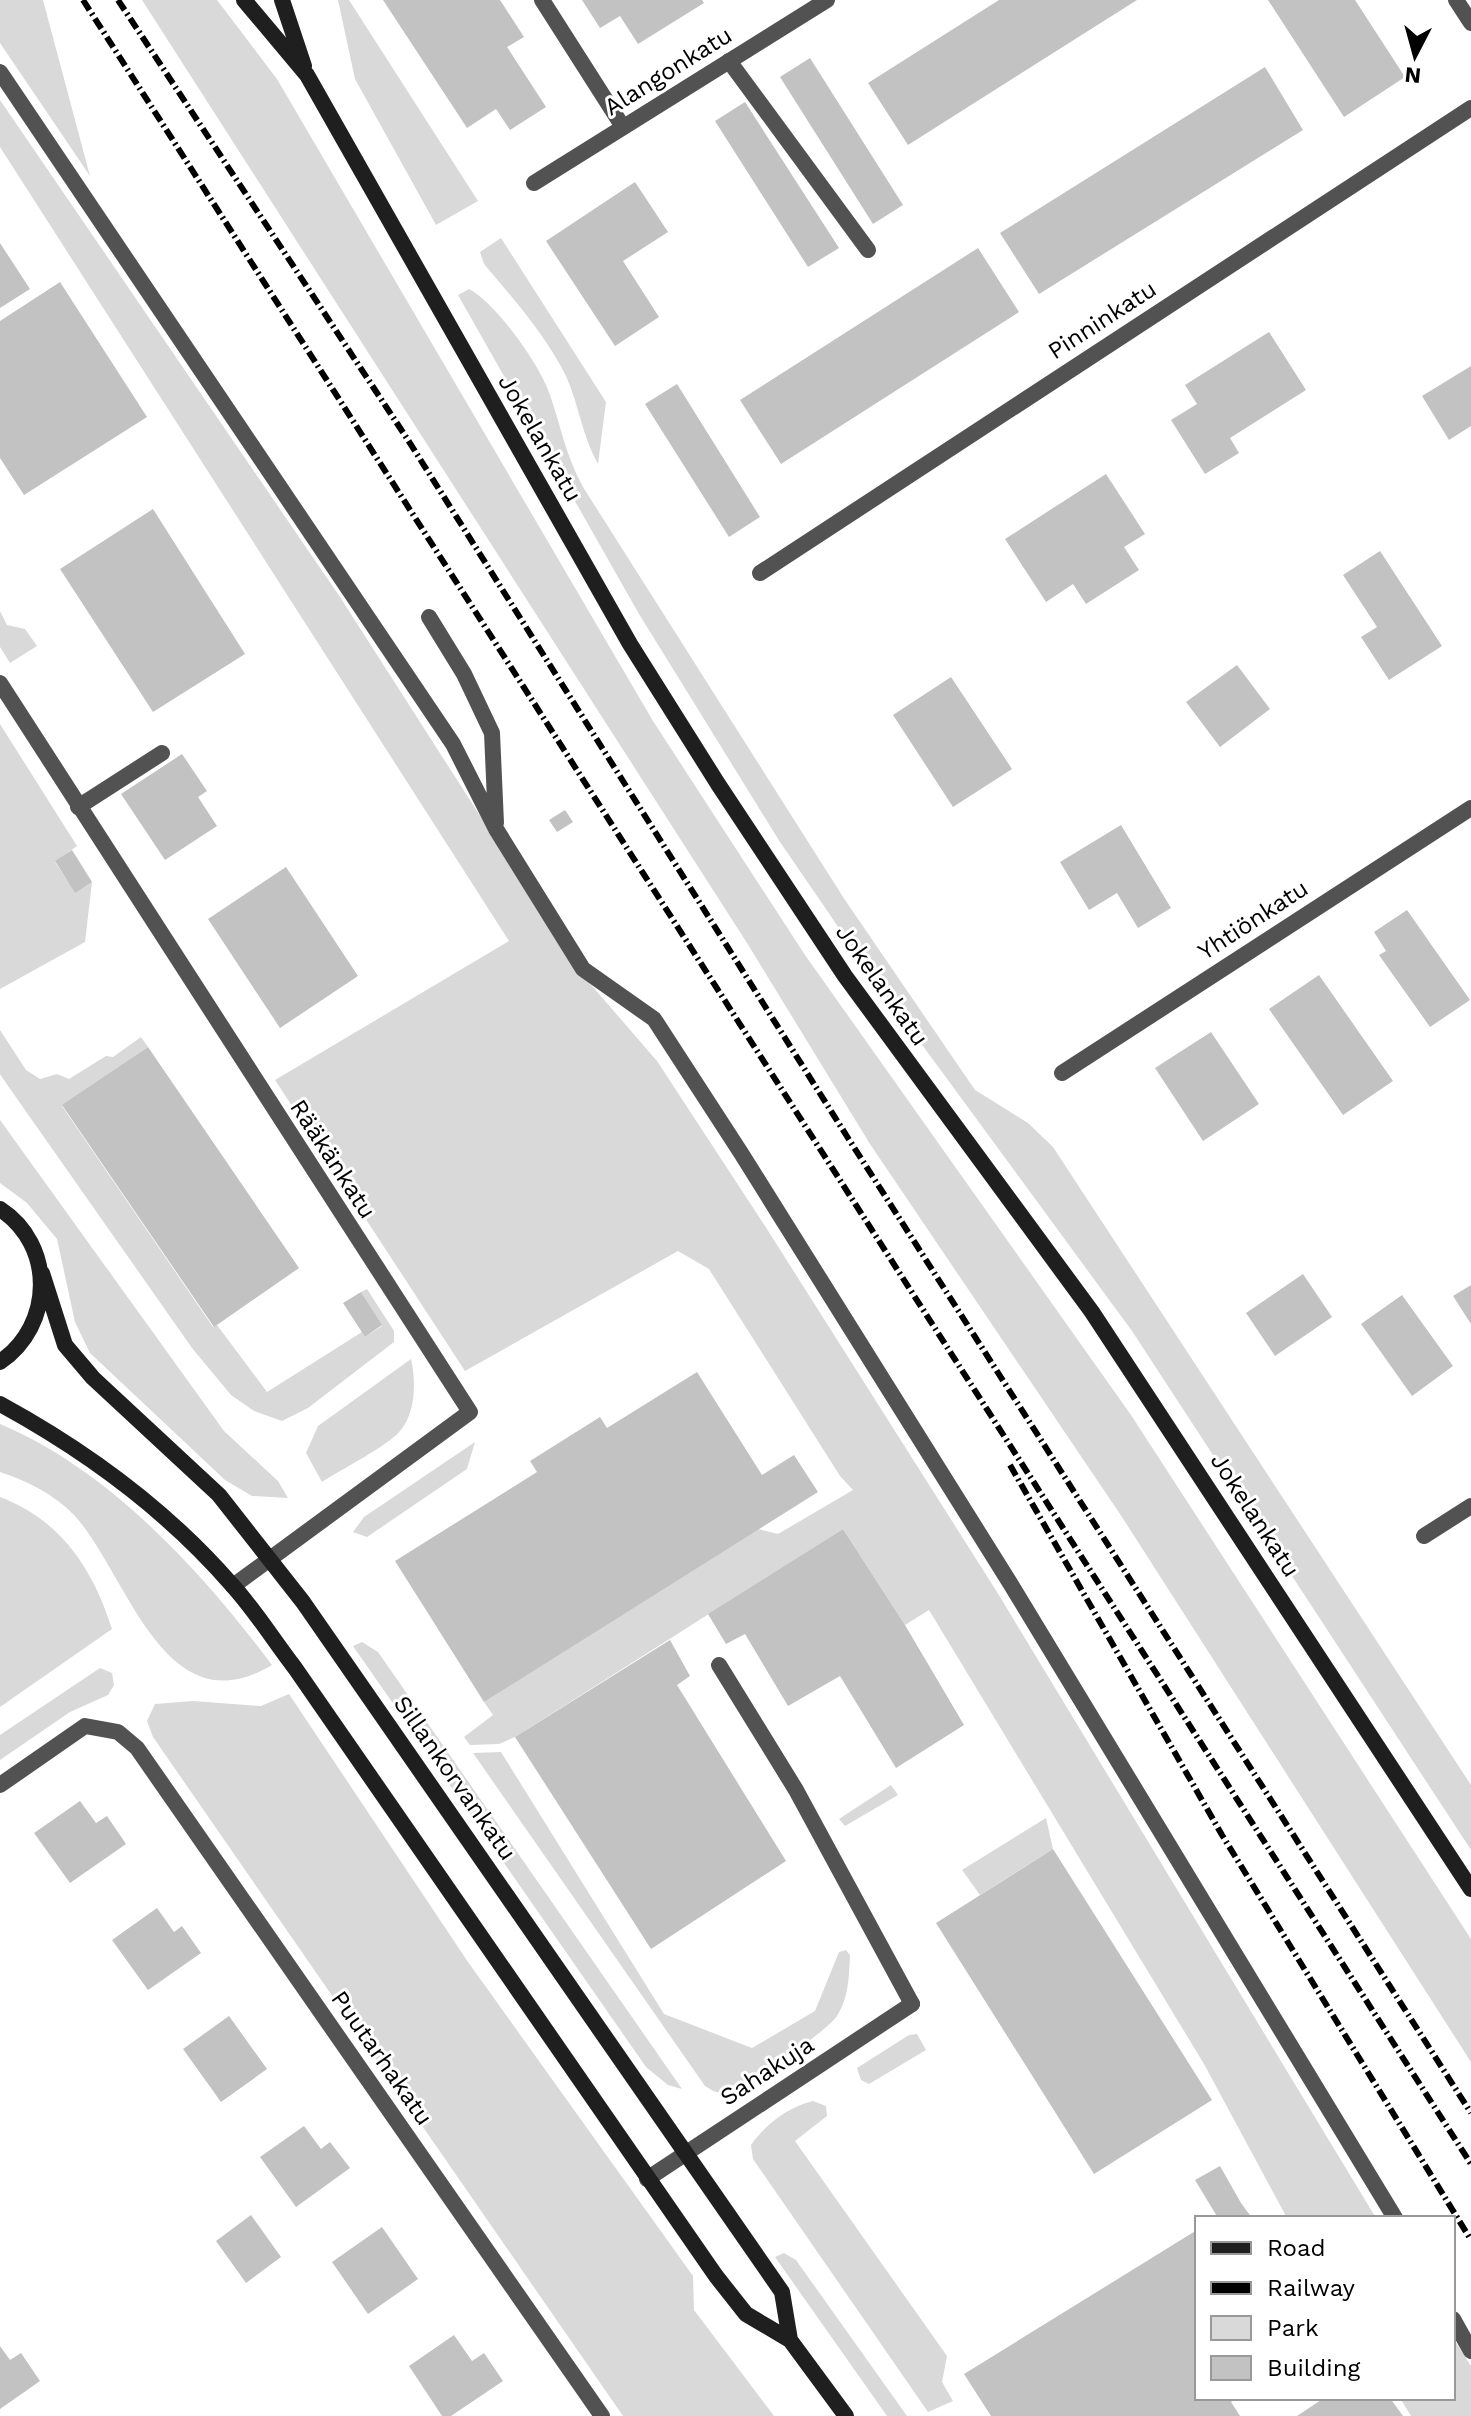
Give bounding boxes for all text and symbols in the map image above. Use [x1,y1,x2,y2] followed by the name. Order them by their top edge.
[1375,16,1455,96] north arrow
[599,21,737,121] street label: Alangonkatu
[1404,62,1422,89] text: N
[1043,275,1161,365] street label: Pinninkatu
[492,370,588,506] street label: Jokelankatu
[1193,874,1313,966] street label: Yhtiönkatu
[830,919,934,1051] street label: Jokelankatu
[284,1094,382,1224] street label: Rääkänkatu
[1205,1448,1305,1582] street label: Jokelankatu
[388,1690,522,1866] street label: Sillankorvankatu
[325,1985,439,2131] street label: Puutarhakatu
[715,2031,819,2111] street label: Sahakuja
[1195,2216,1455,2400] legend
[1267,2234,1326,2262] text: Road
[1267,2274,1356,2302] text: Railway
[1267,2314,1319,2342] text: Park
[1267,2354,1360,2382] text: Building

